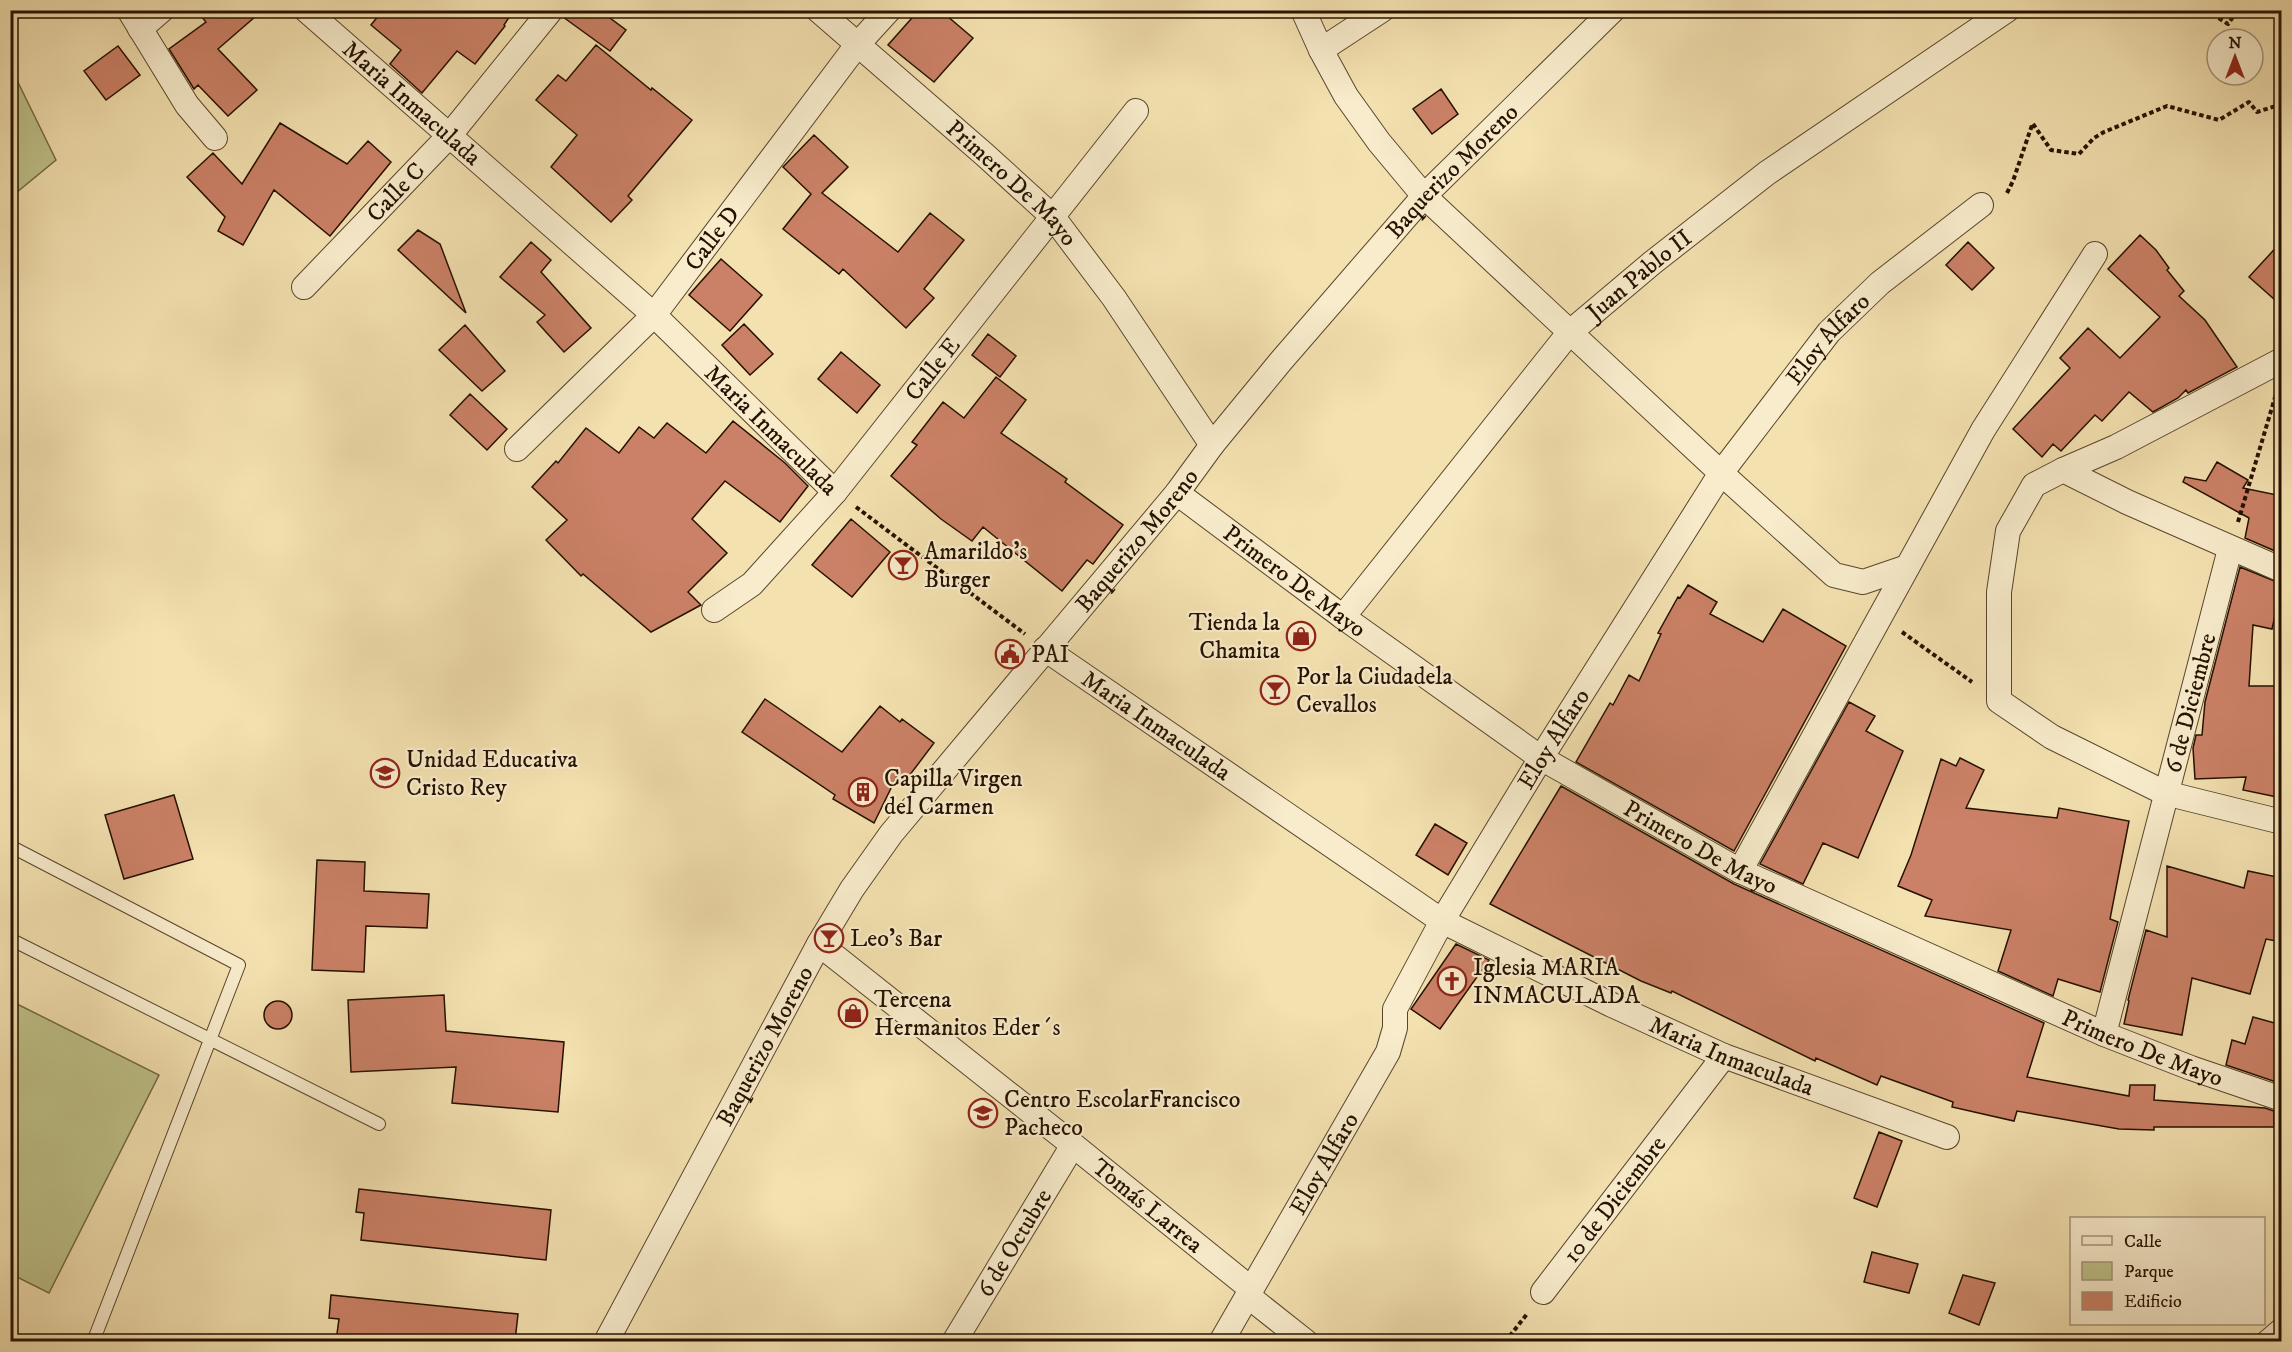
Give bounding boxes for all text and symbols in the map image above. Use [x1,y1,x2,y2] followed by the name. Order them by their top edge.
[2205,27,2265,87] north arrow
[2228,33,2242,53] text: N
[336,35,488,173] street label: Maria Inmaculada
[1380,98,1525,245] street label: Baquerizo Moreno
[939,114,1084,252] street label: Primero De Mayo
[361,156,432,229] street label: Calle C
[679,200,747,277] street label: Calle D
[1579,223,1698,329] street label: Juan Pablo II
[1780,287,1877,391] street label: Eloy Alfaro
[899,332,967,407] street label: Calle E
[698,359,844,503] street label: Maria Inmaculada
[1069,463,1206,619] street label: Baquerizo Moreno
[1217,519,1372,645] street label: Primero De Mayo
[924,537,1027,595] place label: Amarildo's Burger
[887,549,919,581] bar icon: Amarildo's Burger
[1189,608,1281,666] place label: Tienda la Chamita
[1285,620,1317,652] shop icon: Tienda la Chamita
[2158,630,2224,776] street label: 6 de Diciembre
[994,638,1026,670] public building icon: PAI
[1031,640,1070,670] place label: PAI
[1296,662,1454,720] place label: Por la Ciudadela Cevallos
[1075,664,1237,788] street label: Maria Inmaculada
[1259,674,1291,706] bar icon: Por la Ciudadela Cevallos
[1511,683,1597,795] street label: Eloy Alfaro
[406,745,579,803] place label: Unidad Educativa Cristo Rey
[369,757,401,789] school or university icon: Unidad Educativa Cristo Rey
[884,764,1023,822] place label: Capilla Virgen del Carmen
[847,776,879,808] building icon: Capilla Virgen del Carmen
[1618,794,1782,902] street label: Primero De Mayo
[813,922,845,954] bar icon: Leo's Bar
[850,924,942,954] place label: Leo's Bar
[1473,953,1641,1011] place label: Iglesia MARIA INMACULADA
[710,961,820,1131] street label: Baquerizo Moreno
[1436,965,1468,997] church icon: Iglesia MARIA INMACULADA
[874,985,1061,1043] place label: Tercena Hermanitos Eder´s
[837,997,869,1029] shop icon: Tercena Hermanitos Eder´s
[2057,1003,2227,1094] street label: Primero De Mayo
[1644,1010,1818,1104] street label: Maria Inmaculada
[1004,1085,1240,1143] place label: Centro EscolarFrancisco Pacheco
[967,1097,999,1129] school or university icon: Centro EscolarFrancisco Pacheco
[1283,1107,1366,1221] street label: Eloy Alfaro
[1557,1130,1673,1269] street label: 10 de Diciembre
[1085,1152,1209,1261] street label: Tomás Larrea
[971,1183,1059,1303] street label: 6 de Octubre
[2070,1217,2265,1325] legend
[2124,1231,2162,1253] text: Calle
[2124,1261,2174,1283] text: Parque
[2124,1291,2182,1313] text: Edificio

